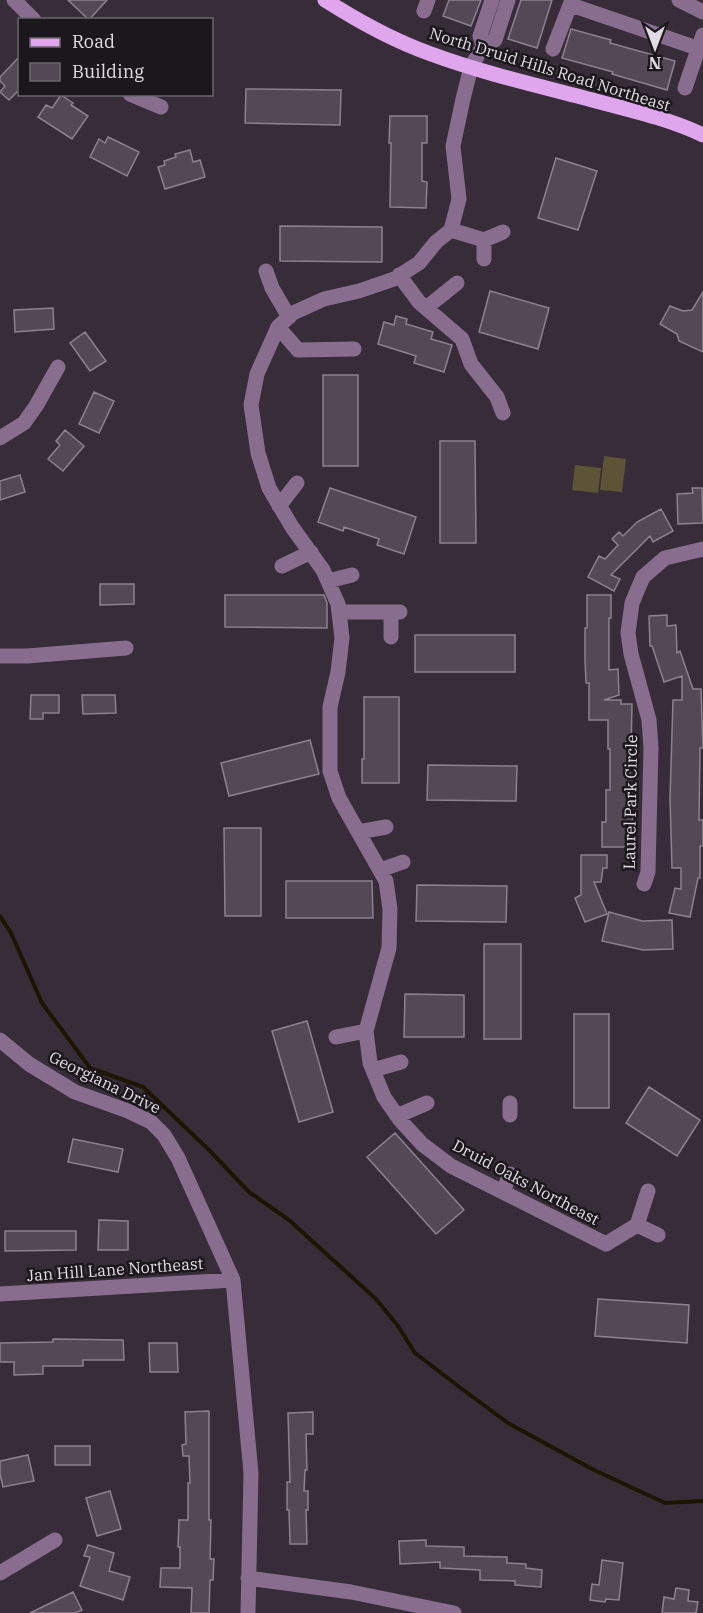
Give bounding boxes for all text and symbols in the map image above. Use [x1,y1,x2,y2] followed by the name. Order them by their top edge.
[18,18,213,96] legend
[625,18,685,78] north arrow
[427,23,673,115] street label: North Druid Hills Road Northeast
[72,30,115,53] text: Road
[72,60,144,83] text: Building
[619,734,641,870] street label: Laurel Park Circle
[46,1046,164,1118] street label: Georgiana Drive
[449,1135,603,1229] street label: Druid Oaks Northeast
[26,1253,204,1285] street label: Jan Hill Lane Northeast

